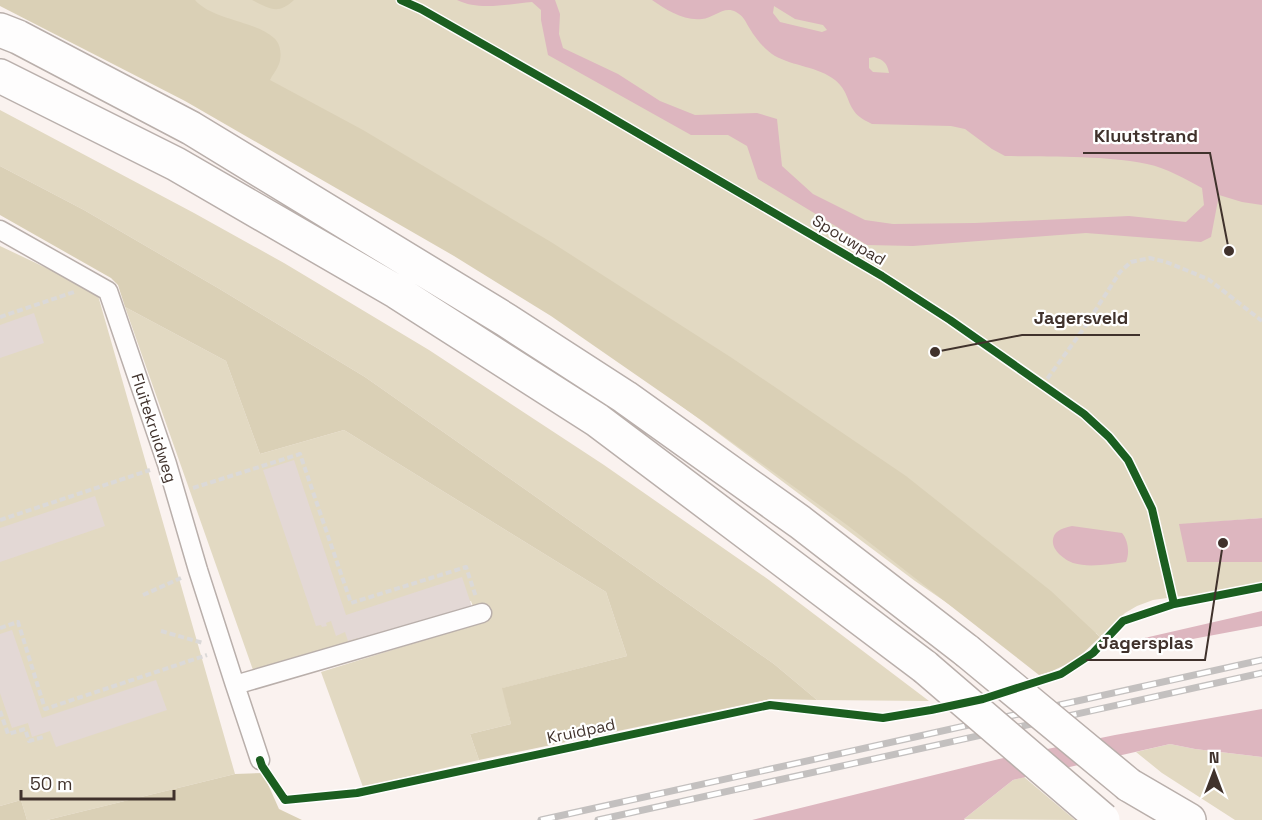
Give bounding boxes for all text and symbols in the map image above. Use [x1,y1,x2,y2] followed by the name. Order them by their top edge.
[1083,117,1210,153] callout: Kluutstrand
[1094,124,1198,147] text: Kluutstrand
[808,210,890,270] street label: Spouwpad
[1022,299,1140,335] callout: Jagersveld
[1034,306,1128,329] text: Jagersveld
[126,371,182,485] street label: Fluitekruidweg
[1086,624,1205,660] callout: Jagersplas
[1099,631,1193,654] text: Jagersplas
[545,714,617,748] street label: Kruidpad
[1184,742,1244,802] north arrow
[1209,747,1219,768] text: N
[21,763,174,801] scale bar
[30,772,72,795] text: 50 m

